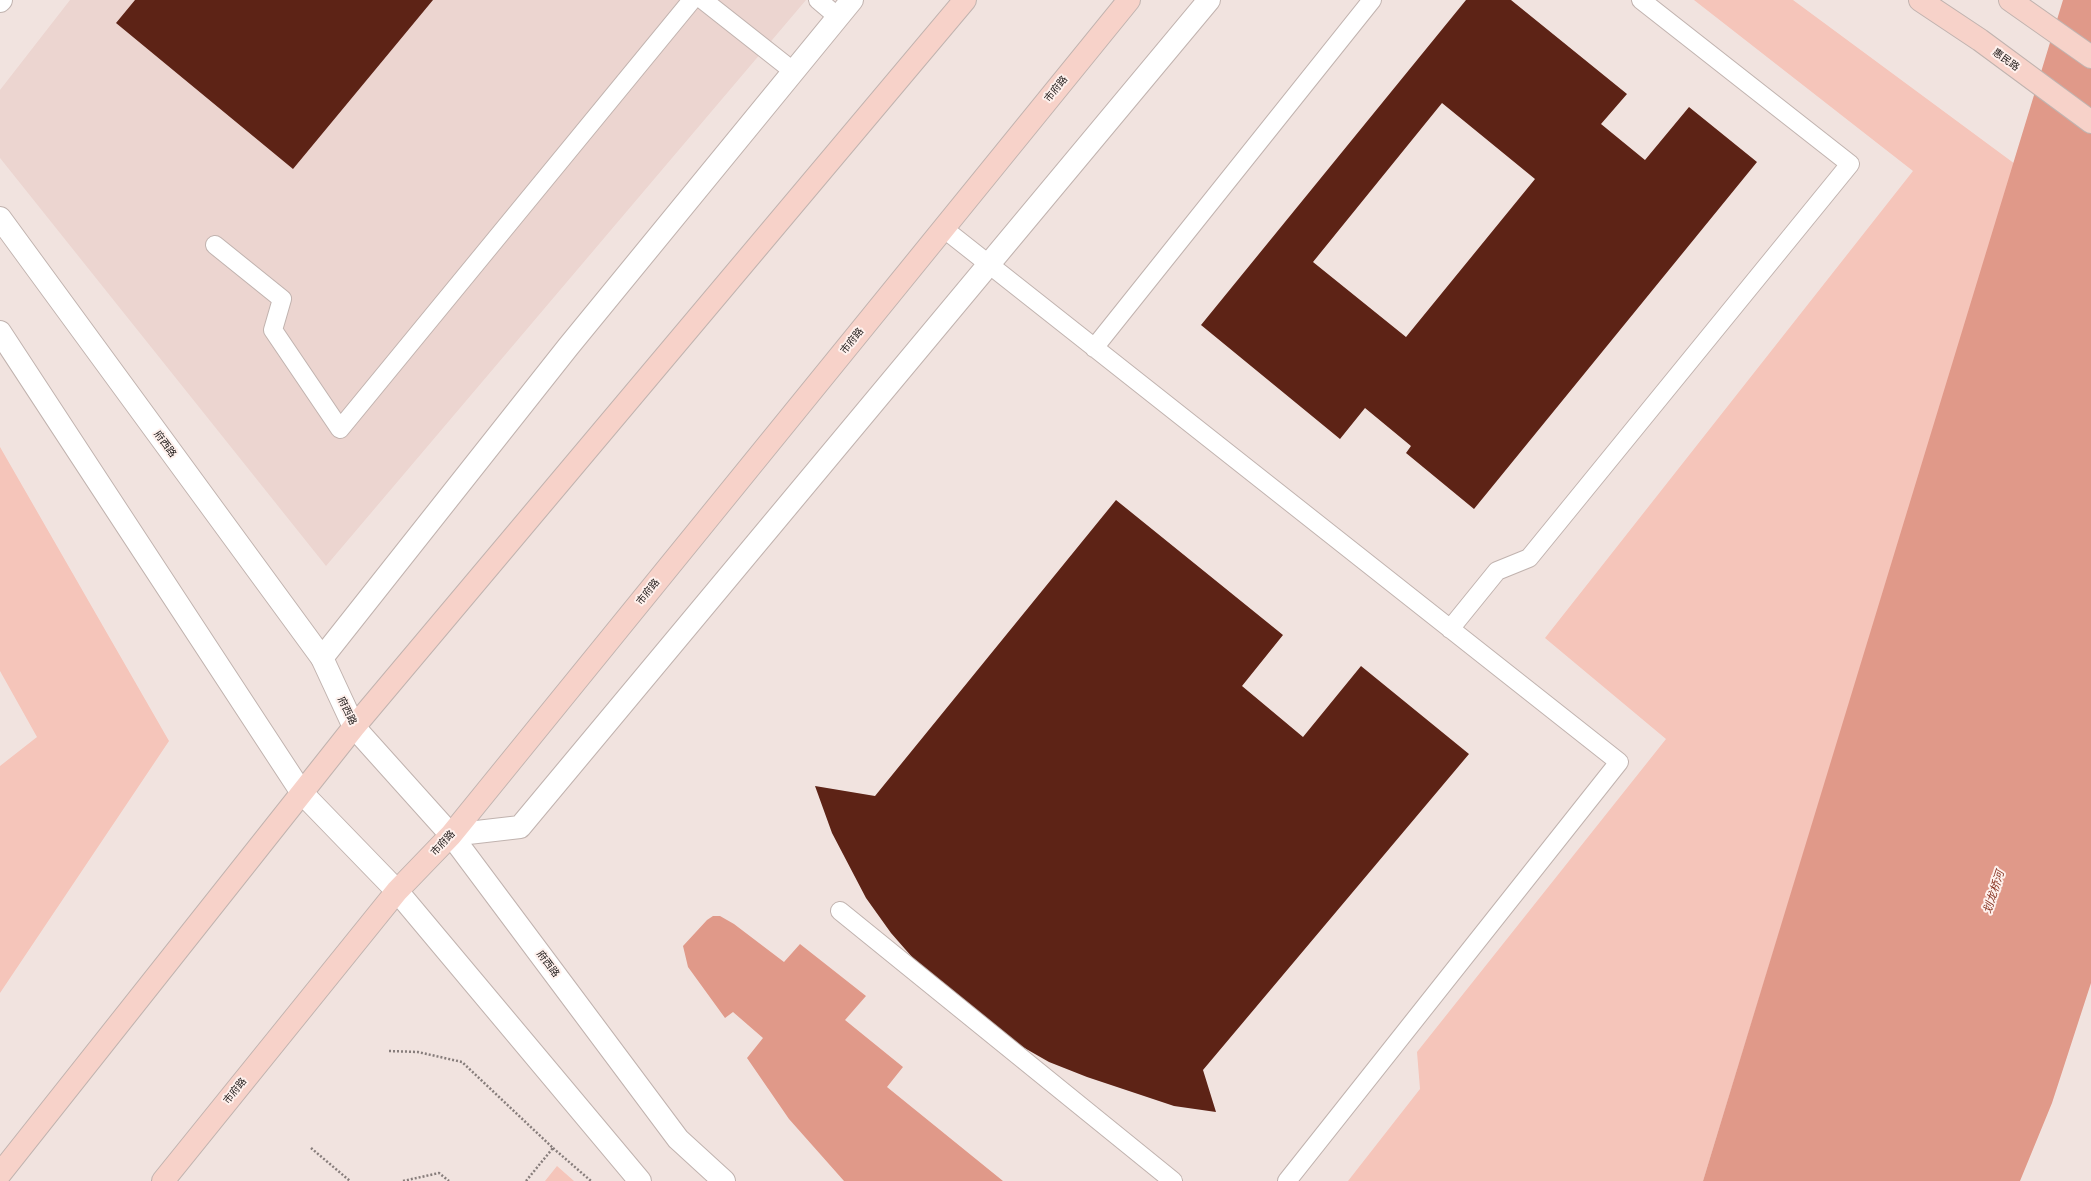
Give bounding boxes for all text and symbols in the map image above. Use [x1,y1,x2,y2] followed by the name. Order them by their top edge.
[1990,46,2022,74] street label: 惠民路
[1042,74,1070,104] street label: 市府路
[838,326,866,356] street label: 市府路
[151,428,179,460] street label: 府西路
[634,577,662,607] street label: 市府路
[335,695,359,727] street label: 府西路
[428,828,458,858] street label: 市府路
[1981,869,2007,915] water label: 划龙桥河
[534,948,562,980] street label: 府西路
[221,1076,249,1106] street label: 市府路

